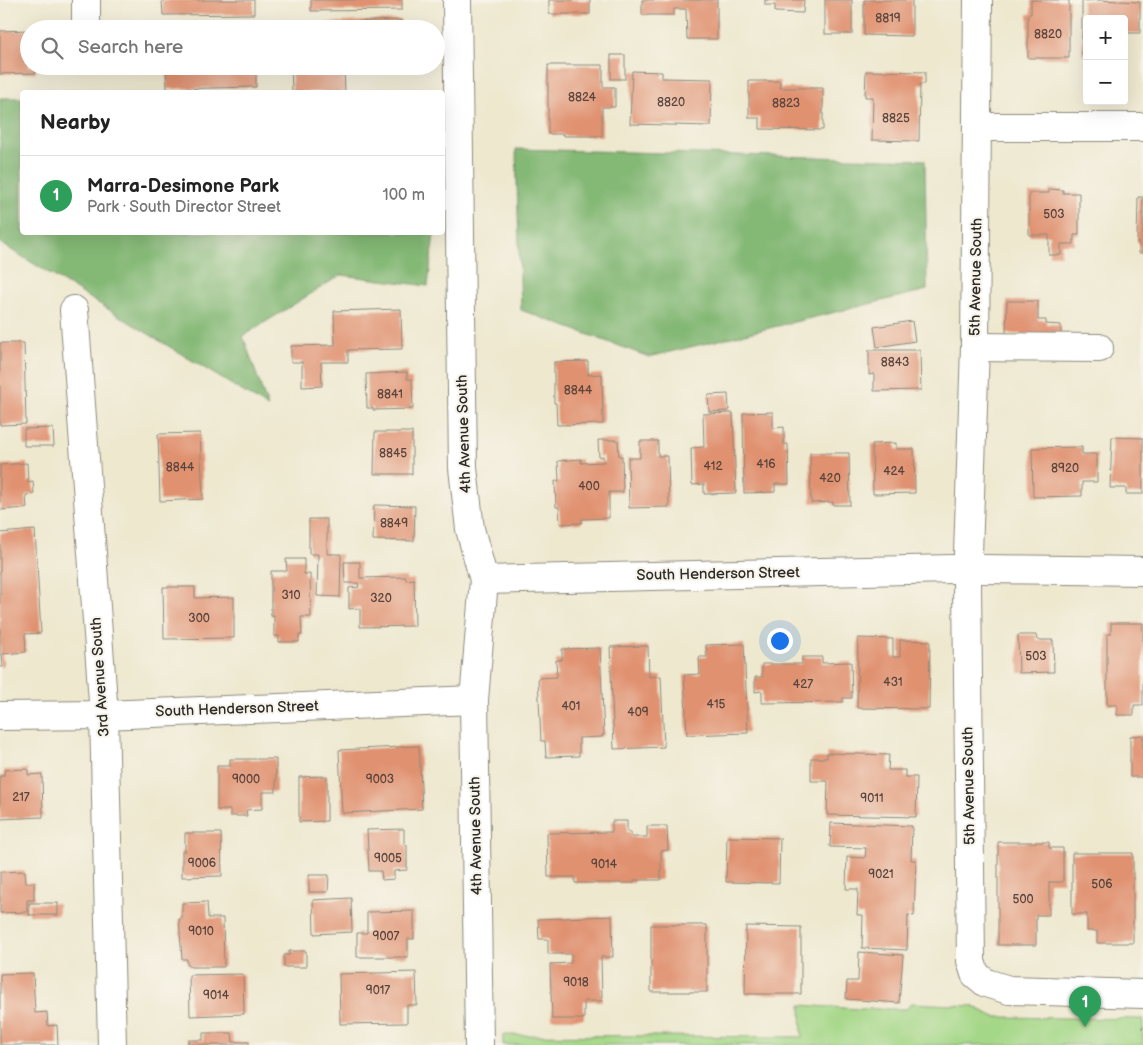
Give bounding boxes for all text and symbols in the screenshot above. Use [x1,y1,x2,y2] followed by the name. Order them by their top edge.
[875,11,901,26] house number: 8819
[1083,15,1128,105] map controls
[1083,15,1128,60] button: +
[20,20,445,75] search box
[1034,27,1062,42] house number: 8820
[38,34,66,62] icon: search
[78,36,183,59] text: Search here
[1083,60,1128,105] button: −
[568,90,597,105] house number: 8824
[657,95,685,110] house number: 8820
[772,96,800,111] house number: 8823
[40,110,110,135] text: Nearby
[882,111,910,126] house number: 8825
[87,175,279,198] text: Marra-Desimone Park
[53,186,59,205] text: 1
[382,186,425,205] text: 100 m
[87,198,281,217] text: Park · South Director Street
[1043,207,1065,222] house number: 503
[965,218,987,336] street label: 5th Avenue South
[881,355,909,370] house number: 8843
[452,374,476,494] street label: 4th Avenue South
[564,383,593,398] house number: 8844
[377,387,403,402] house number: 8841
[379,446,407,461] house number: 8845
[756,457,776,472] house number: 416
[703,459,723,474] house number: 412
[166,460,195,475] house number: 8844
[1051,461,1079,476] house number: 8920
[883,464,905,479] house number: 424
[819,471,841,486] house number: 420
[578,479,600,494] house number: 400
[380,516,408,531] house number: 8849
[636,563,800,585] street label: South Henderson Street
[281,588,301,603] house number: 310
[370,591,392,606] house number: 320
[188,611,210,626] house number: 300
[86,617,114,737] street label: 3rd Avenue South
[767,628,793,654] your location
[1025,649,1047,664] house number: 503
[883,675,903,690] house number: 431
[793,677,813,692] house number: 427
[155,697,319,721] street label: South Henderson Street
[707,697,726,712] house number: 415
[561,699,581,714] house number: 401
[627,705,649,720] house number: 409
[958,727,980,845] street label: 5th Avenue South
[232,772,260,787] house number: 9000
[366,772,394,787] house number: 9003
[465,776,487,896] street label: 4th Avenue South
[12,790,30,805] house number: 217
[860,791,884,806] house number: 9011
[374,851,402,866] house number: 9005
[188,856,216,871] house number: 9006
[591,857,618,872] house number: 9014
[868,867,894,882] house number: 9021
[1091,877,1113,892] house number: 506
[1013,892,1034,907] house number: 500
[188,924,214,939] house number: 9010
[373,929,400,944] house number: 9007
[563,975,589,990] house number: 9018
[366,983,390,998] house number: 9017
[1069,986,1101,1027] pin: 1
[203,988,230,1003] house number: 9014

